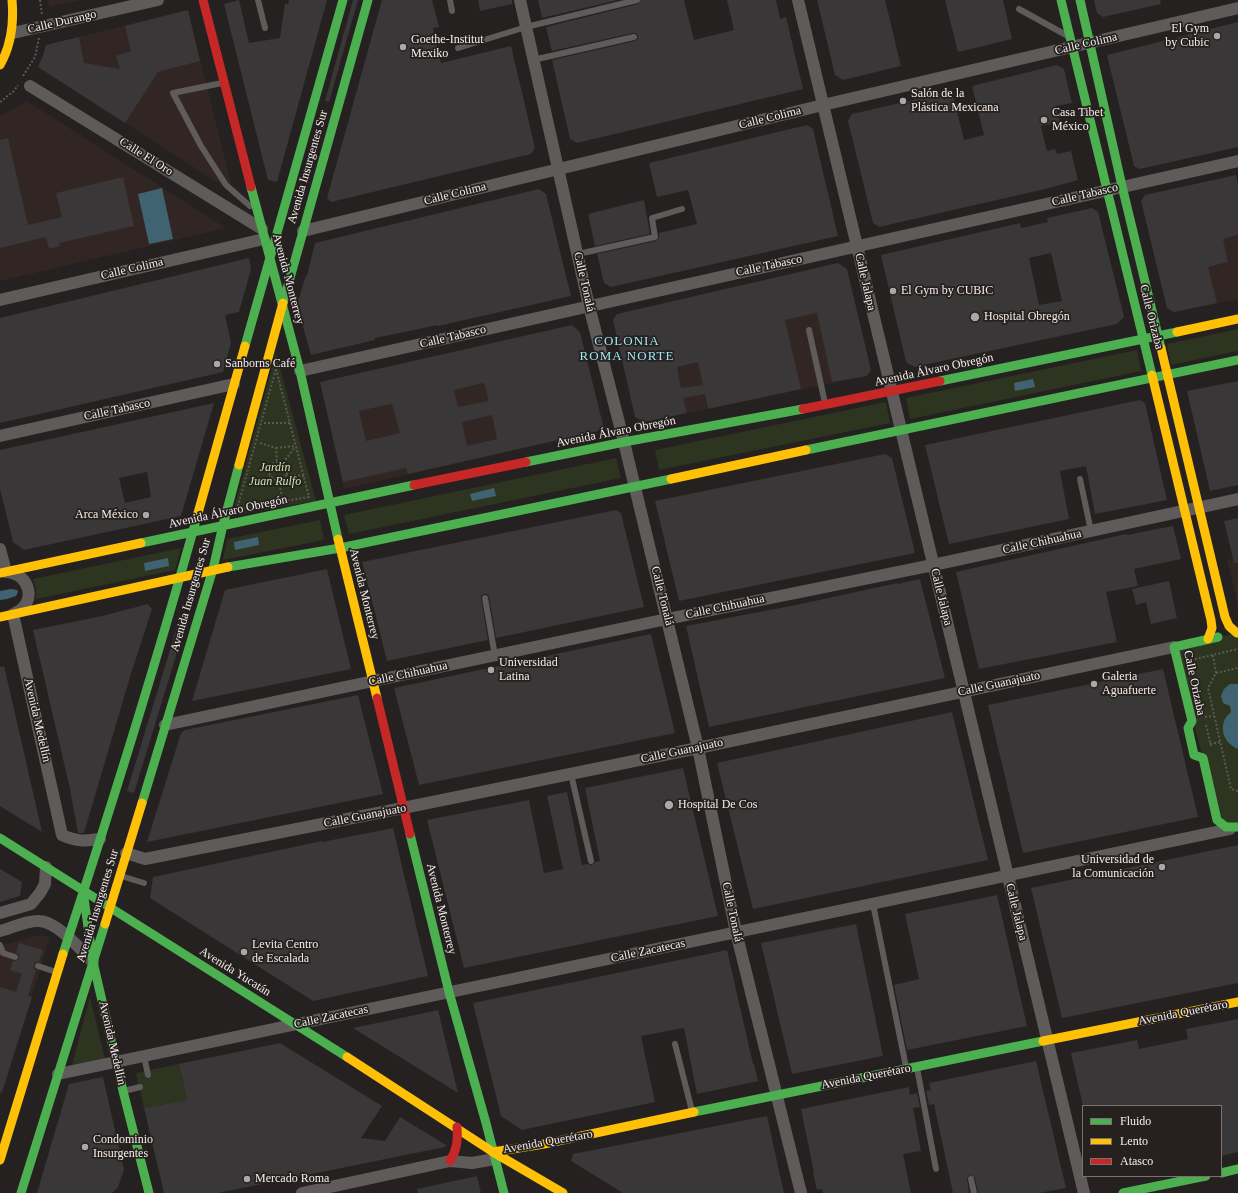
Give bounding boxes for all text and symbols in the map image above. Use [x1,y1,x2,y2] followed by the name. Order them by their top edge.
[26,7,98,37] street label: Calle Durango
[1165,22,1209,50] place label: El Gym by Cubic
[1053,30,1119,58] street label: Calle Colima
[1212,31,1222,41] marker: El Gym by Cubic
[411,33,484,61] place label: Goethe-Institut Mexiko
[398,42,408,52] marker: Goethe-Institut Mexiko
[911,87,999,115] place label: Salón de la Plástica Mexicana
[898,96,908,106] marker: Salón de la Plástica Mexicana
[737,103,803,133] street label: Calle Colima
[1052,106,1103,134] place label: Casa Tibet México
[285,109,331,225] street label: Avenida Insurgentes Sur
[1039,115,1049,125] marker: Casa Tibet México
[116,135,176,179] street label: Calle El Oro
[422,179,488,209] street label: Calle Colima
[1051,180,1119,210] street label: Calle Tabasco
[269,232,307,326] street label: Avenida Monterrey
[570,251,598,313] street label: Calle Tonalá
[735,252,803,280] street label: Calle Tabasco
[851,252,879,312] street label: Calle Jalapa
[99,255,165,283] street label: Calle Colima
[1136,283,1166,351] street label: Calle Orizaba
[901,284,993,298] place label: El Gym by CUBIC
[888,286,898,296] marker: El Gym by CUBIC
[984,310,1070,324] place label: Hospital Obregón
[969,311,981,323] marker: Hospital Obregón
[419,322,487,352] street label: Calle Tabasco
[580,334,674,365] district label: COLONIA ROMA NORTE
[873,350,995,390] street label: Avenida Álvaro Obregón
[225,357,295,371] place label: Sanborns Café
[212,359,222,369] marker: Sanborns Café
[83,396,151,424] street label: Calle Tabasco
[555,413,677,451] street label: Avenida Álvaro Obregón
[249,461,301,489] park label: Jardín Juan Rulfo
[167,492,289,532] street label: Avenida Álvaro Obregón
[75,508,138,522] place label: Arca México
[141,510,151,520] marker: Arca México
[1001,527,1083,557] street label: Calle Chihuahua
[168,537,214,653] street label: Avenida Insurgentes Sur
[346,547,382,641] street label: Avenida Monterrey
[648,565,676,627] street label: Calle Tonalá
[927,567,955,627] street label: Calle Jalapa
[684,592,766,622] street label: Calle Chihuahua
[1180,649,1208,717] street label: Calle Orizaba
[499,656,558,684] place label: Universidad Latina
[367,659,449,689] street label: Calle Chihuahua
[486,665,496,675] marker: Universidad Latina
[957,668,1041,700] street label: Calle Guanajuato
[1102,670,1156,698] place label: Galeria Aguafuerte
[20,676,54,764] street label: Avenida Medellín
[1089,679,1099,689] marker: Galeria Aguafuerte
[640,735,724,767] street label: Calle Guanajuato
[678,798,757,812] place label: Hospital De Cos
[663,799,675,811] marker: Hospital De Cos
[323,801,407,831] street label: Calle Guanajuato
[74,848,122,964] street label: Avenida Insurgentes Sur
[1072,853,1154,881] place label: Universidad de la Comunicación
[423,862,459,956] street label: Avenida Monterrey
[1157,862,1167,872] marker: Universidad de la Comunicación
[719,881,745,943] street label: Calle Tonalá
[1002,882,1030,942] street label: Calle Jalapa
[610,936,686,966] street label: Calle Zacatecas
[252,938,318,966] place label: Levita Centro de Escalada
[197,944,273,1000] street label: Avenida Yucatán
[239,947,249,957] marker: Levita Centro de Escalada
[1137,997,1229,1029] street label: Avenida Querétaro
[95,999,129,1087] street label: Avenida Medellín
[293,1002,369,1032] street label: Calle Zacatecas
[820,1061,912,1093] street label: Avenida Querétaro
[1082,1105,1222,1177] legend
[1120,1114,1151,1128] text: Fluido
[502,1127,594,1157] street label: Avenida Querétaro
[93,1133,153,1161] place label: Condominio Insurgentes
[1120,1134,1148,1148] text: Lento
[80,1142,90,1152] marker: Condominio Insurgentes
[1120,1154,1153,1168] text: Atasco
[255,1172,329,1186] place label: Mercado Roma
[242,1174,252,1184] marker: Mercado Roma

